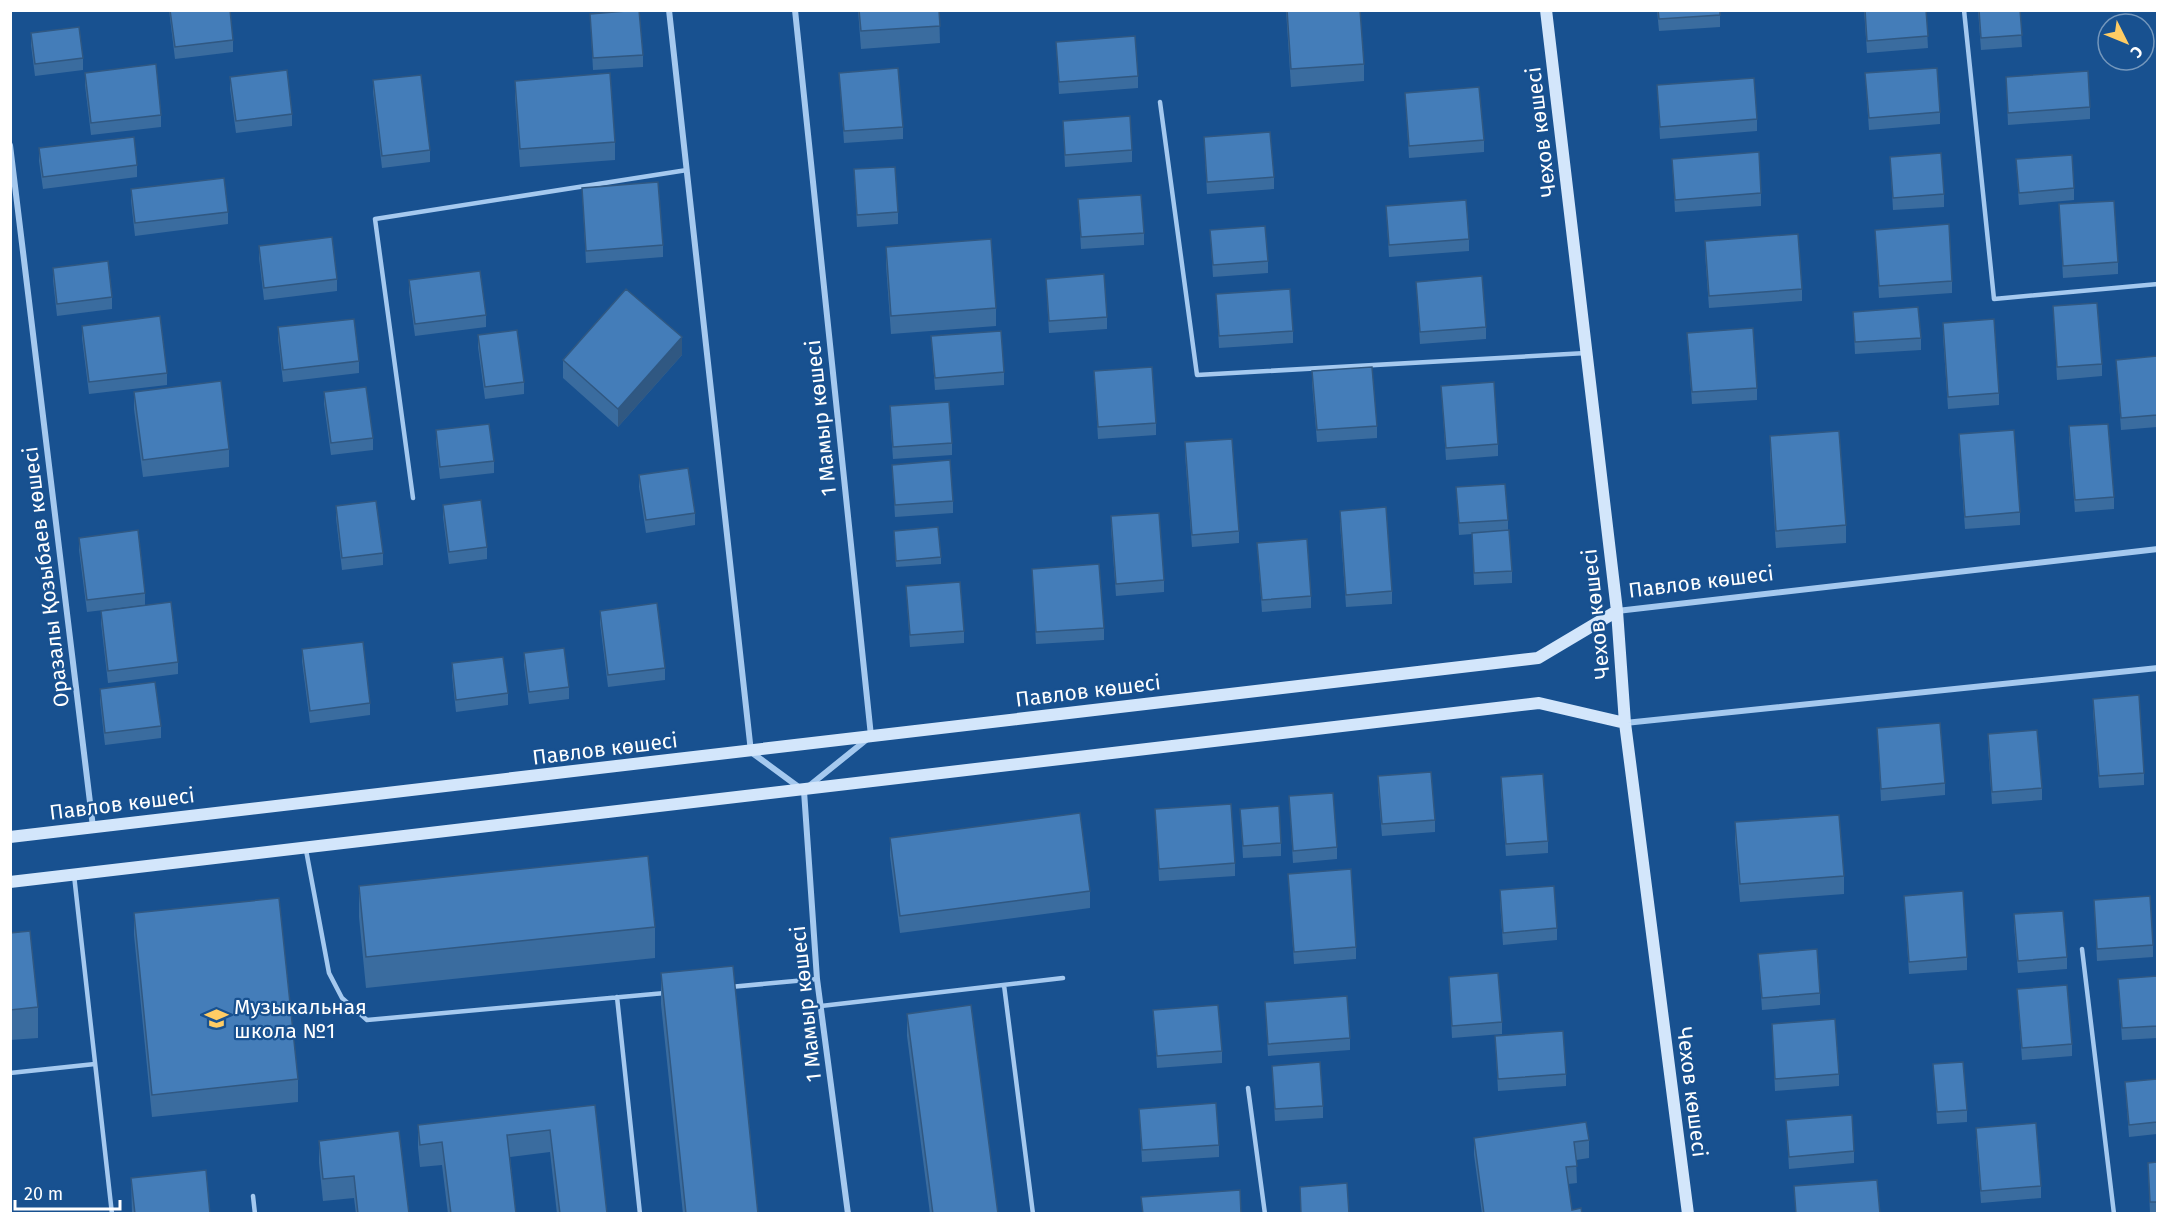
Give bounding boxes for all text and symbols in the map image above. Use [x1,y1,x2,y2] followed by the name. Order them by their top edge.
[2096,12,2156,72] north arrow
[2126,42,2147,62] text: С
[1520,65,1562,199] street label: Чехов көшесі
[800,339,842,497] street label: 1 Мамыр көшесі
[17,445,75,709] street label: Оразалы Қозыбаев көшесі
[1576,548,1616,680] street label: Чехов көшесі
[1627,560,1775,604] street label: Павлов көшесі
[1014,669,1162,713] street label: Павлов көшесі
[531,727,679,771] street label: Павлов көшесі
[48,782,196,826] street label: Павлов көшесі
[785,925,827,1083] street label: 1 Мамыр көшесі
[234,994,367,1044] place label: Музыкальная школа №1
[203,1006,229,1032] school or university icon: Музыкальная школа №1
[1671,1025,1713,1159] street label: Чехов көшесі
[15,1173,120,1211] scale bar
[24,1183,63,1205] text: 20 m

